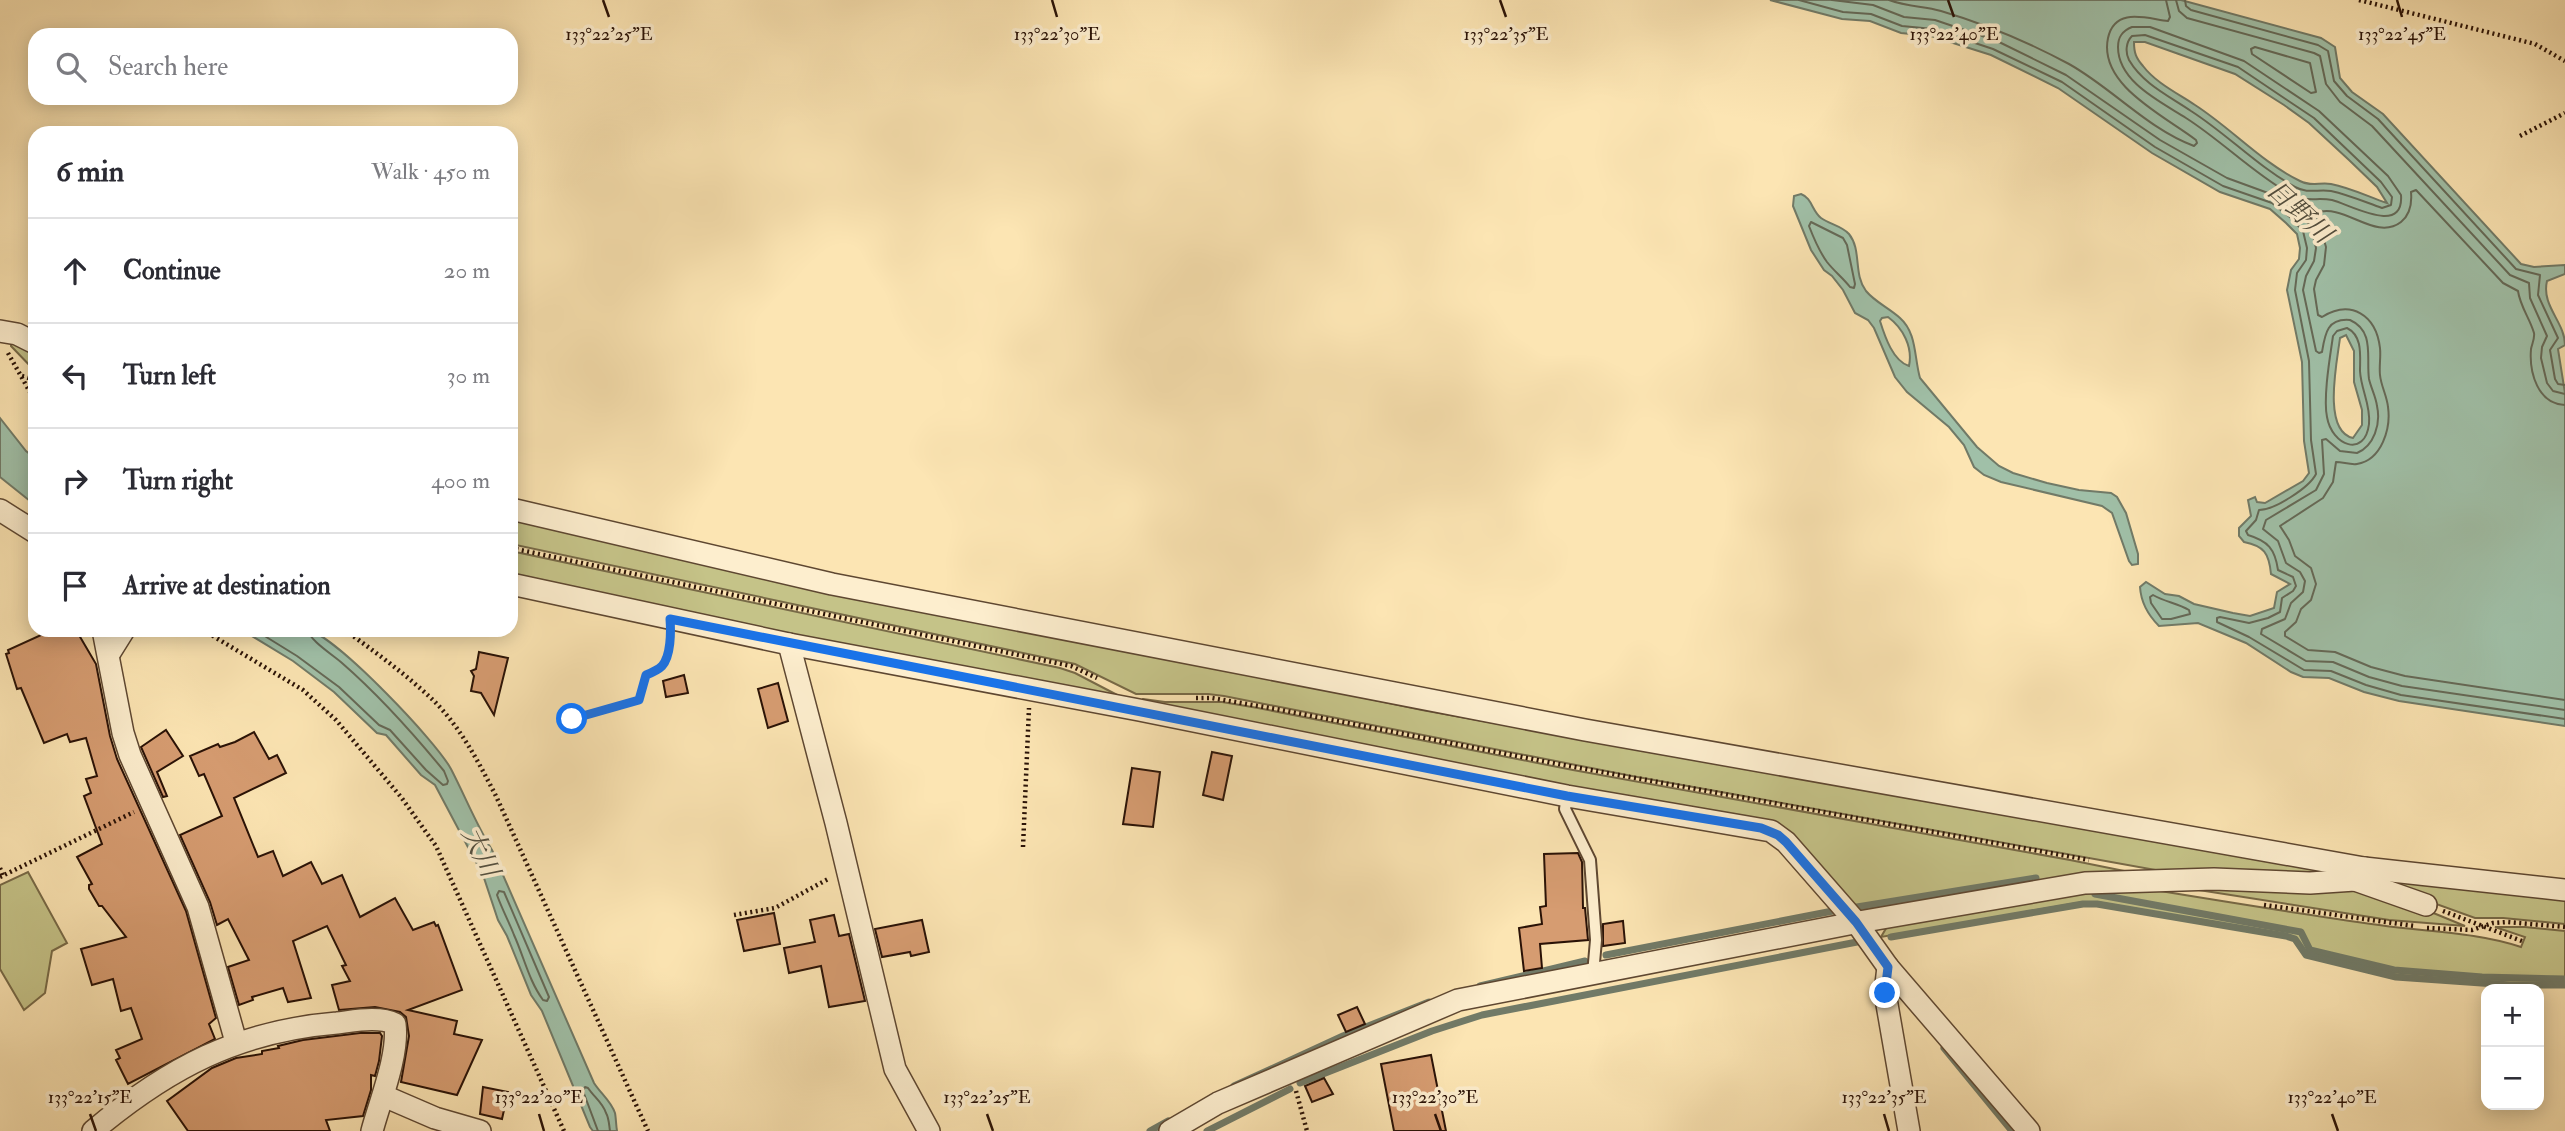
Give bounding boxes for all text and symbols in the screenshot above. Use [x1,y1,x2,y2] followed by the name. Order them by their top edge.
[565,23,653,46] text: 133°22'25"E
[1014,23,1100,46] text: 133°22'30"E
[1463,23,1549,46] text: 133°22'35"E
[1909,23,1999,46] text: 133°22'40"E
[2358,23,2446,46] text: 133°22'45"E
[28,28,518,105] search box
[52,48,90,86] icon: search
[108,51,228,83] text: Search here
[56,153,124,190] text: 6 min
[371,157,490,186] text: Walk · 450 m
[2260,174,2341,252] water label: 日野川
[56,252,94,290] icon: ahead
[123,255,221,287] text: Continue
[444,256,490,285] text: 20 m
[56,357,94,395] icon: left
[123,360,216,392] text: Turn left
[447,361,490,390] text: 30 m
[56,462,94,500] icon: right
[123,465,233,497] text: Turn right
[431,466,490,495] text: 400 m
[56,567,94,605] icon: arrive
[123,570,331,602] text: Arrive at destination
[556,703,587,734] route start
[454,822,507,885] water label: 大川
[1869,977,1900,1008] route end
[2481,984,2544,1110] map controls
[2481,984,2544,1047] button: +
[2481,1047,2544,1110] button: −
[48,1086,132,1109] text: 133°22'15"E
[495,1086,583,1109] text: 133°22'20"E
[943,1086,1031,1109] text: 133°22'25"E
[1392,1086,1478,1109] text: 133°22'30"E
[1841,1086,1927,1109] text: 133°22'35"E
[2287,1086,2377,1109] text: 133°22'40"E

